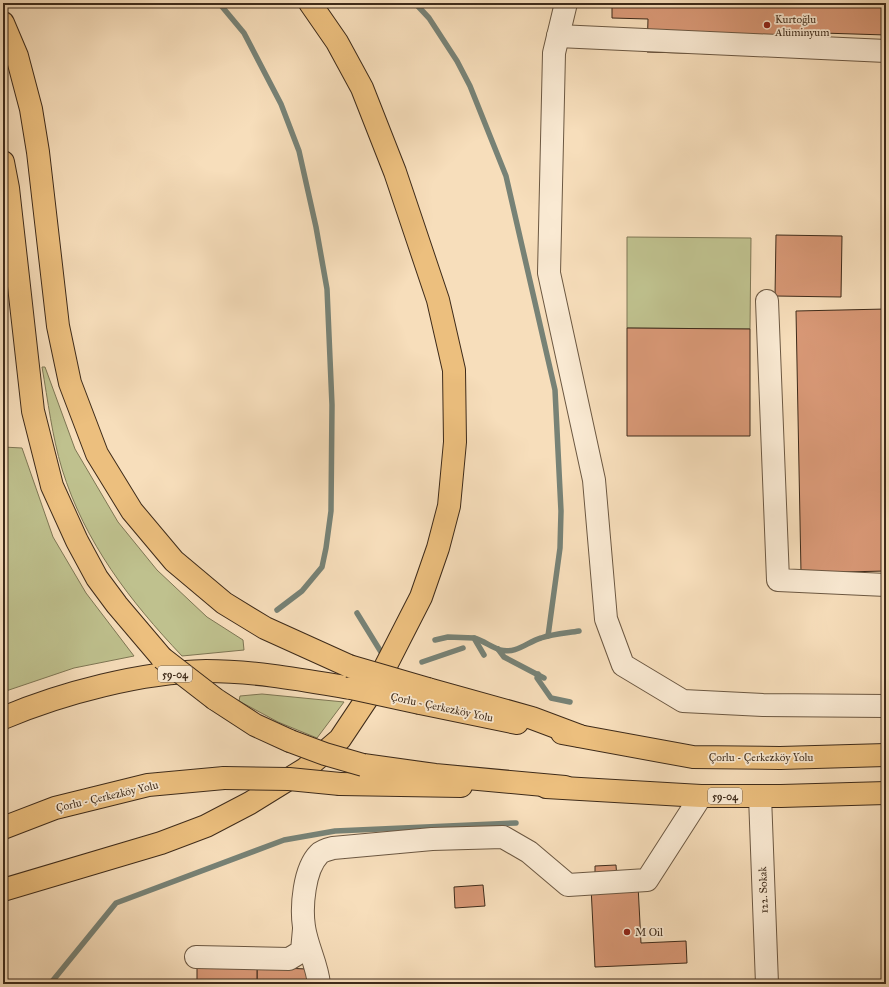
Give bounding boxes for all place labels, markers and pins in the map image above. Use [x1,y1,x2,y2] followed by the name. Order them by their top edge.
[774,13,830,39] place label: Kurtoğlu Alüminyum
[762,20,772,30] marker: Kurtoğlu Alüminyum
[635,926,663,939] place label: M Oil
[622,927,632,937] marker: M Oil

